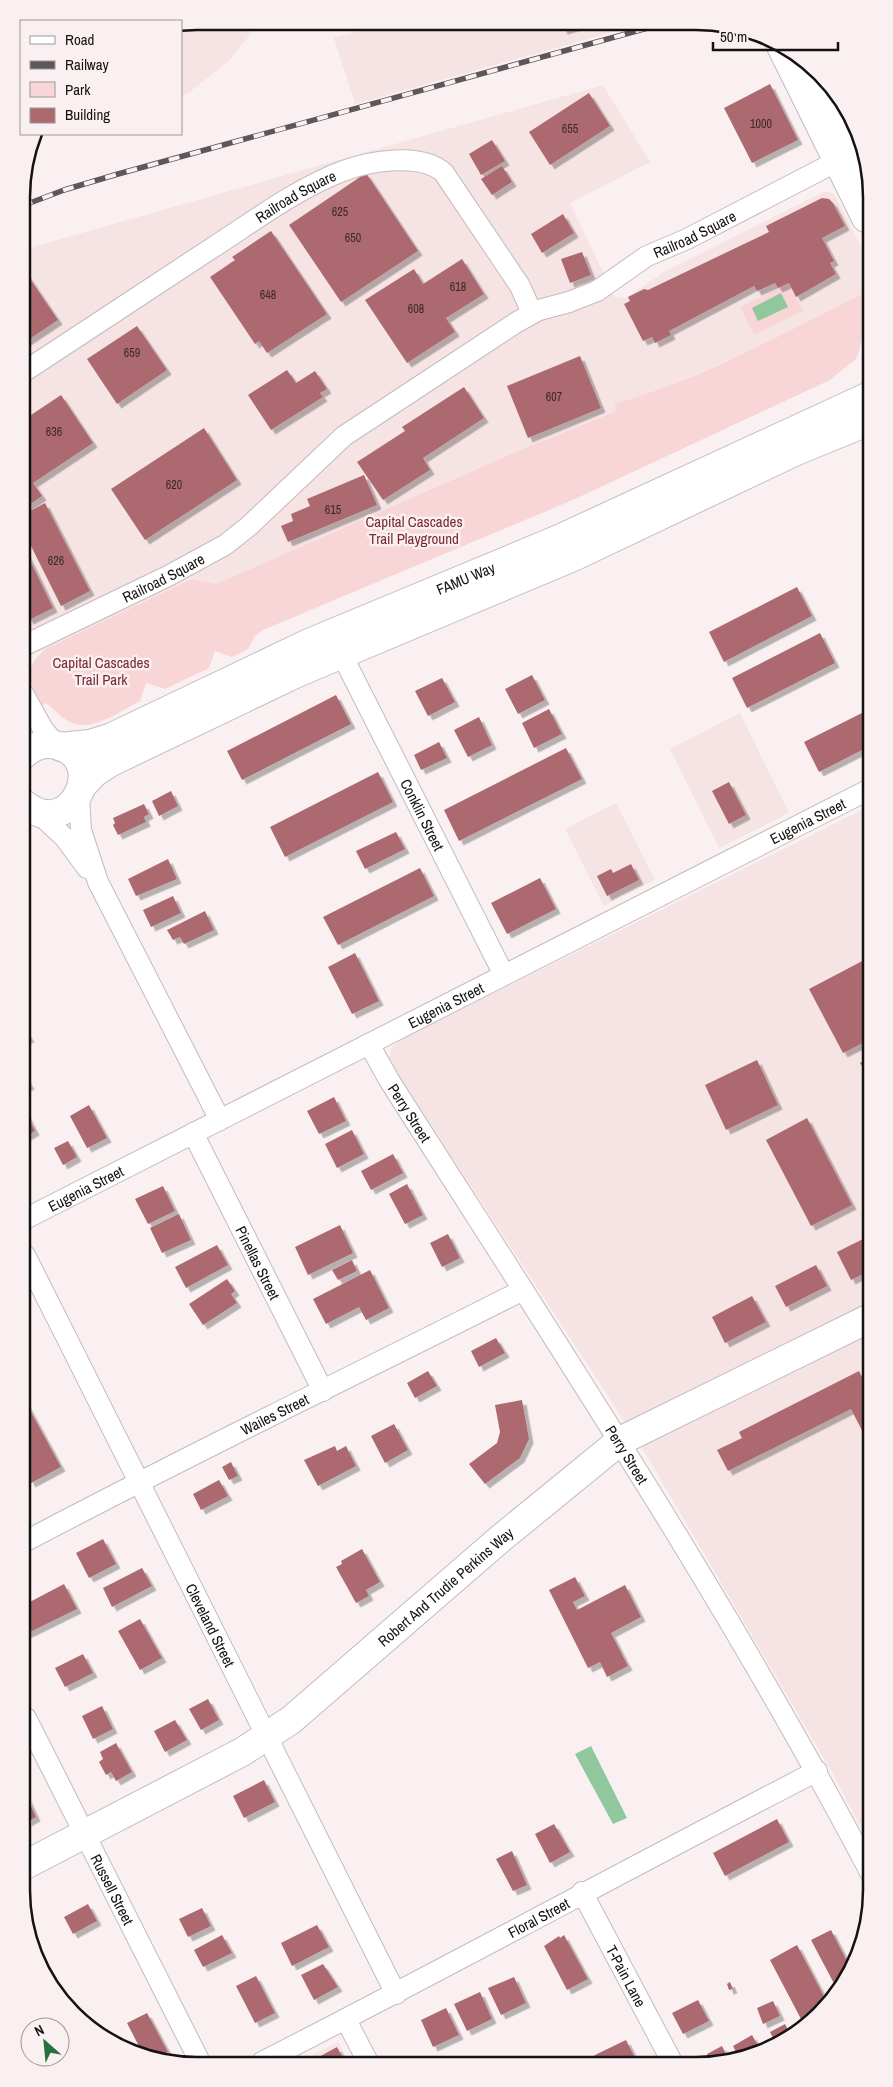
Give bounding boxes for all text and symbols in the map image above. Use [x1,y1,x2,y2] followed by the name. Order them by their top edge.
[20,20,182,135] legend
[713,20,838,52] scale bar
[720,26,747,47] text: 50 m
[65,29,94,50] text: Road
[65,54,110,75] text: Railway
[65,79,91,100] text: Park
[65,104,110,125] text: Building
[750,116,772,132] house number: 1000
[562,121,579,137] house number: 655
[251,165,339,227] street label: Railroad Square
[332,204,349,220] house number: 625
[650,205,740,263] street label: Railroad Square
[345,230,361,246] house number: 650
[450,279,466,295] house number: 618
[260,287,276,303] house number: 648
[408,301,424,317] house number: 608
[124,345,140,361] house number: 659
[546,389,563,405] house number: 607
[46,424,62,440] house number: 636
[166,477,182,493] house number: 620
[325,502,342,518] house number: 615
[365,511,463,549] park label: Capital Cascades Trail Playground
[119,548,208,607] street label: Railroad Square
[48,553,64,569] house number: 626
[433,556,499,599] street label: FAMU Way
[52,652,150,690] park label: Capital Cascades Trail Park
[396,775,450,855] street label: Conklin Street
[766,793,849,849] street label: Eugenia Street
[404,977,488,1033] street label: Eugenia Street
[383,1079,437,1147] street label: Perry Street
[44,1160,127,1216] street label: Eugenia Street
[231,1222,286,1303] street label: Pinellas Street
[237,1388,312,1440] street label: Wailes Street
[601,1421,654,1488] street label: Perry Street
[373,1522,518,1651] street label: Robert And Trudie Perkins Way
[181,1580,241,1671] street label: Cleveland Street
[86,1850,140,1929] street label: Russell Street
[504,1892,574,1942] street label: Floral Street
[601,1941,652,2011] street label: T-Pain Lane
[20,2017,70,2067] north arrow
[31,2021,47,2040] text: N

